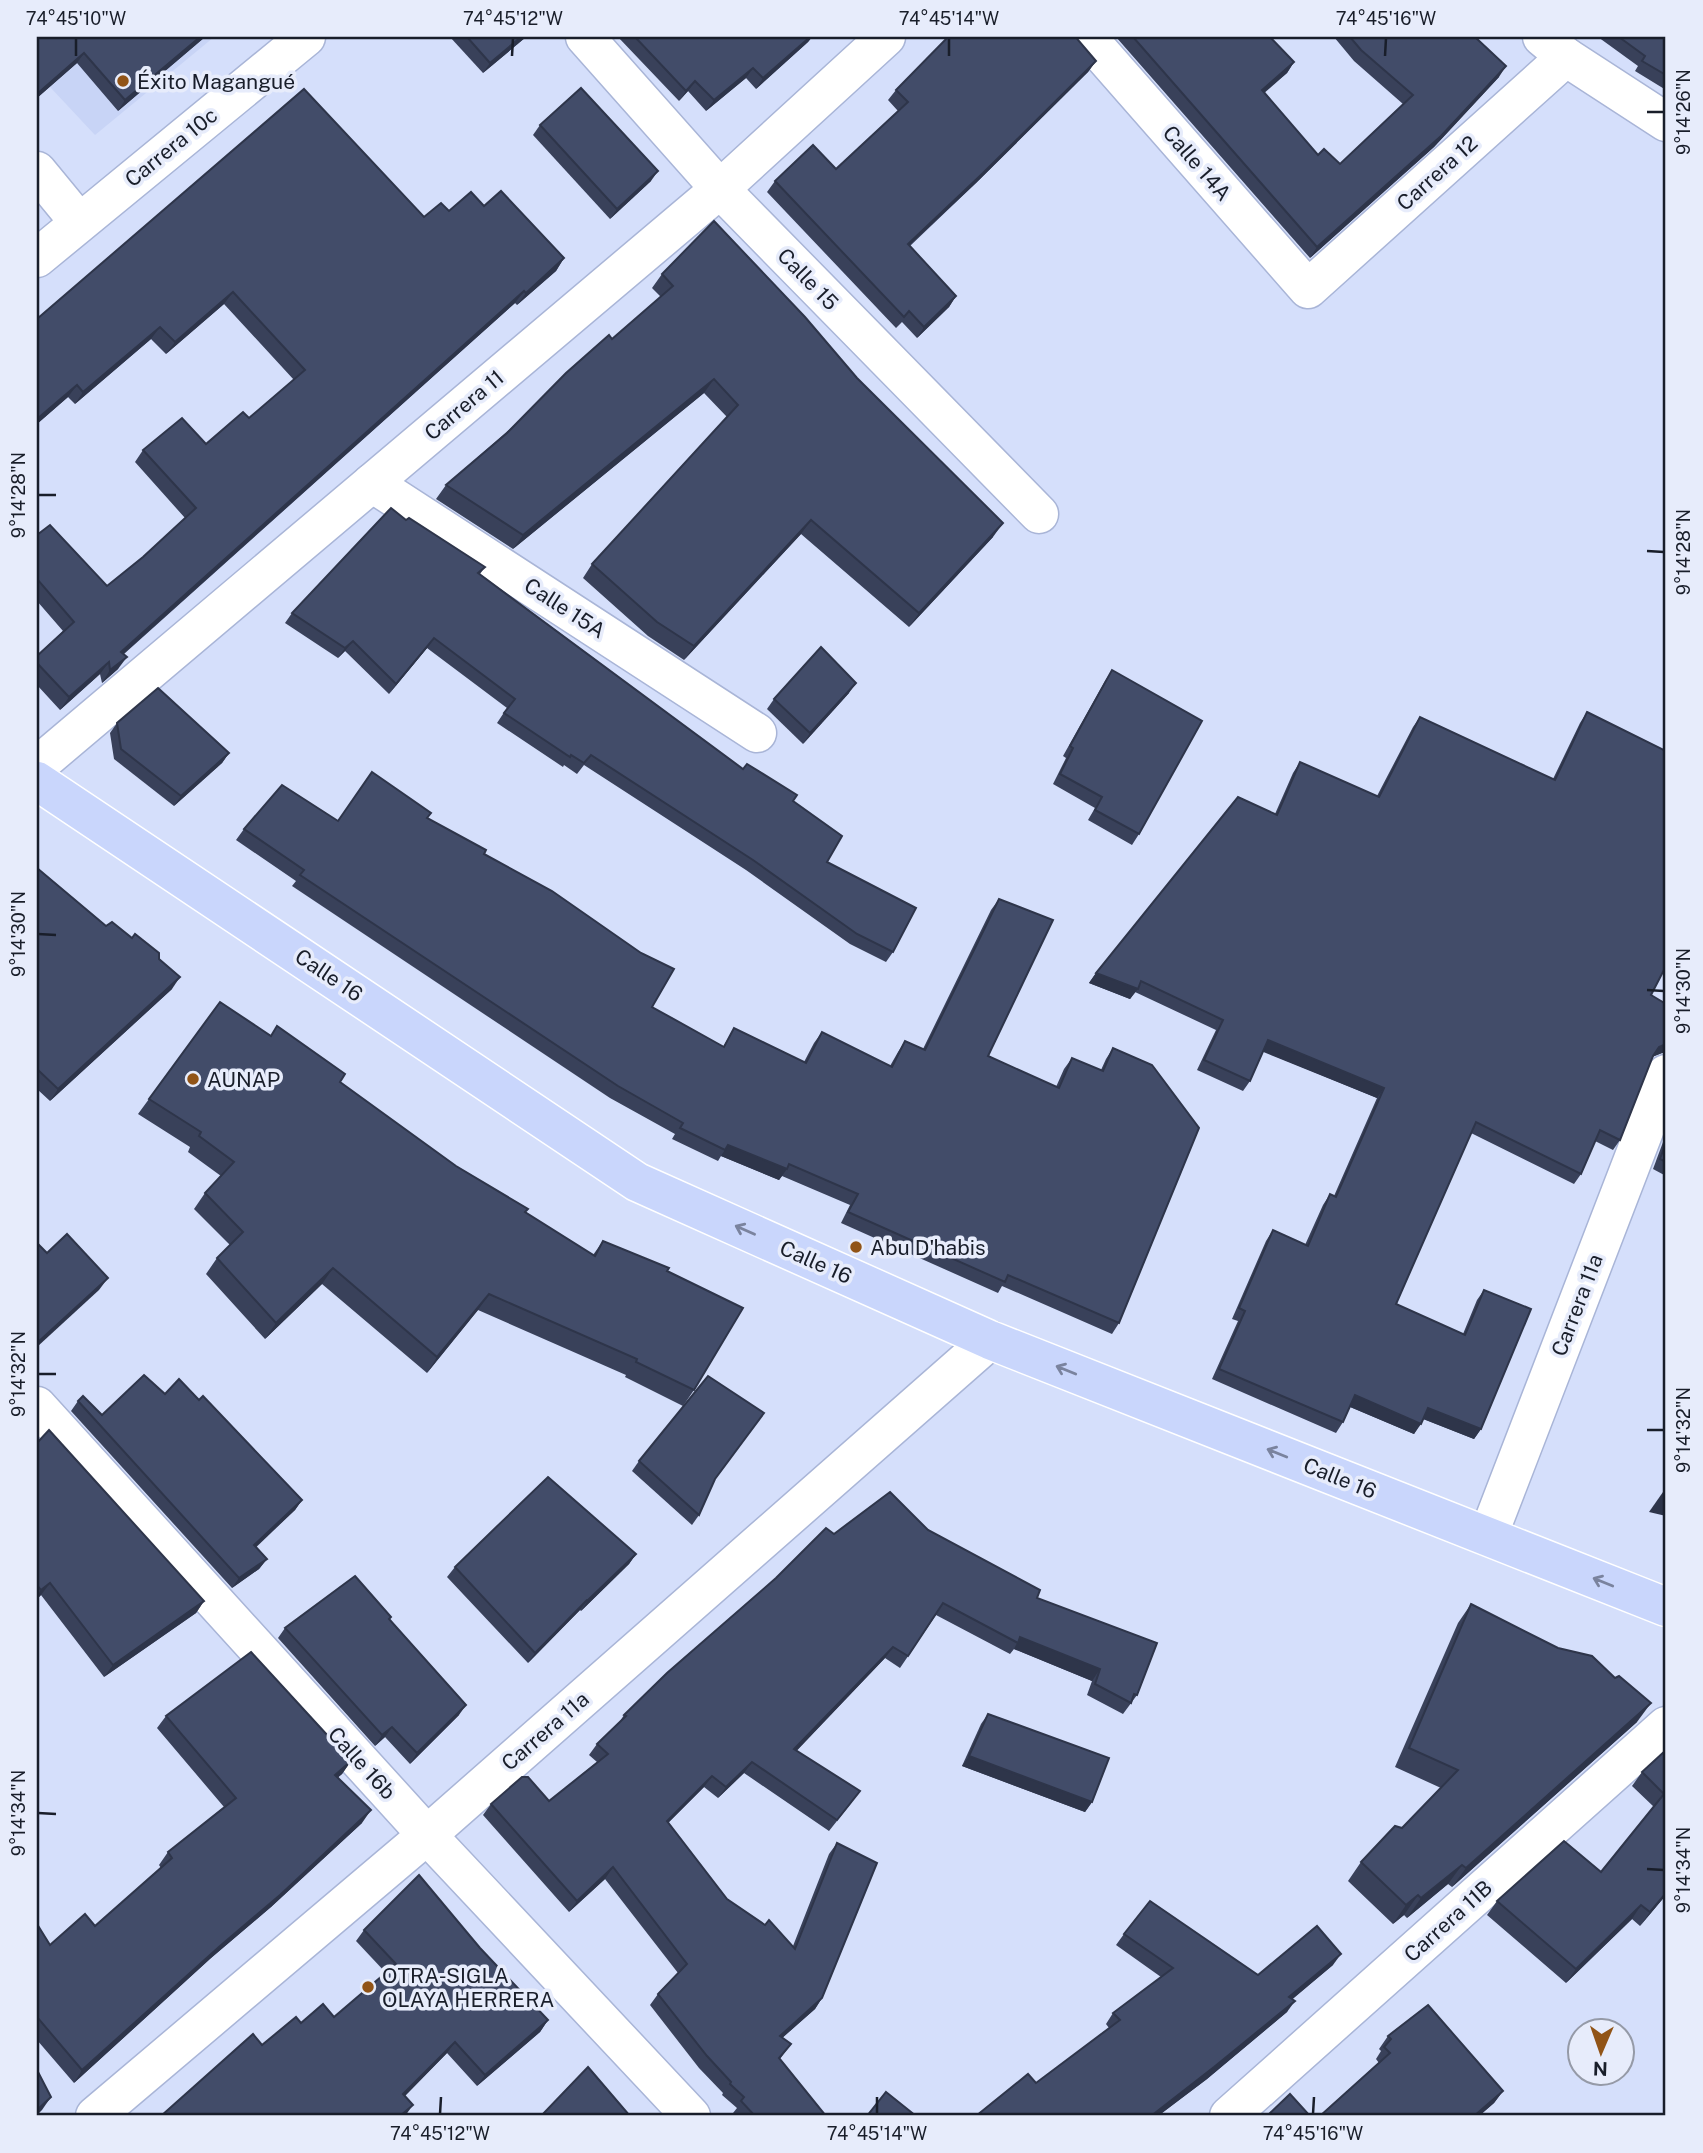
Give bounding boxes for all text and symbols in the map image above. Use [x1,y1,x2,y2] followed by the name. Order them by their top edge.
[26,8,126,29] text: 74°45'10"W
[463,8,563,29] text: 74°45'12"W
[899,8,999,29] text: 74°45'14"W
[1336,8,1436,29] text: 74°45'16"W
[137,69,295,94] place label: Éxito Magangué
[1673,69,1694,155] text: 9°14'26"N
[115,73,131,89] marker: Éxito Magangué
[120,102,222,192] street label: Carrera 10c
[1158,120,1236,206] street label: Calle 14A
[1392,130,1482,216] street label: Carrera 12
[772,243,844,315] street label: Calle 15
[419,365,509,445] street label: Carrera 11
[8,452,29,538] text: 9°14'28"N
[1673,509,1694,595] text: 9°14'28"N
[520,573,610,643] street label: Calle 15A
[8,891,29,977] text: 9°14'30"N
[290,943,368,1007] street label: Calle 16
[1673,948,1694,1034] text: 9°14'30"N
[207,1067,280,1092] place label: AUNAP
[185,1071,201,1087] marker: AUNAP
[734,1223,756,1236] one-way arrow
[776,1235,856,1289] street label: Calle 16
[870,1235,986,1260] place label: Abu D'habis
[848,1239,864,1255] marker: Abu D'habis
[1546,1250,1608,1360] street label: Carrera 11a
[8,1331,29,1417] text: 9°14'32"N
[1055,1362,1077,1375] one-way arrow
[1673,1387,1694,1473] text: 9°14'32"N
[1267,1446,1289,1459] one-way arrow
[1300,1452,1380,1504] street label: Calle 16
[1592,1574,1614,1587] one-way arrow
[496,1686,594,1776] street label: Carrera 11a
[323,1722,401,1804] street label: Calle 16b
[8,1770,29,1856] text: 9°14'34"N
[1673,1827,1694,1913] text: 9°14'34"N
[1399,1875,1497,1967] street label: Carrera 11B
[382,1963,554,2012] place label: OTRA-SIGLA OLAYA HERRERA
[360,1979,376,1995] marker: OTRA-SIGLA OLAYA HERRERA
[1566,2016,1636,2086] north arrow
[1593,2058,1608,2080] text: N
[390,2123,490,2144] text: 74°45'12"W
[827,2123,927,2144] text: 74°45'14"W
[1263,2123,1363,2144] text: 74°45'16"W

